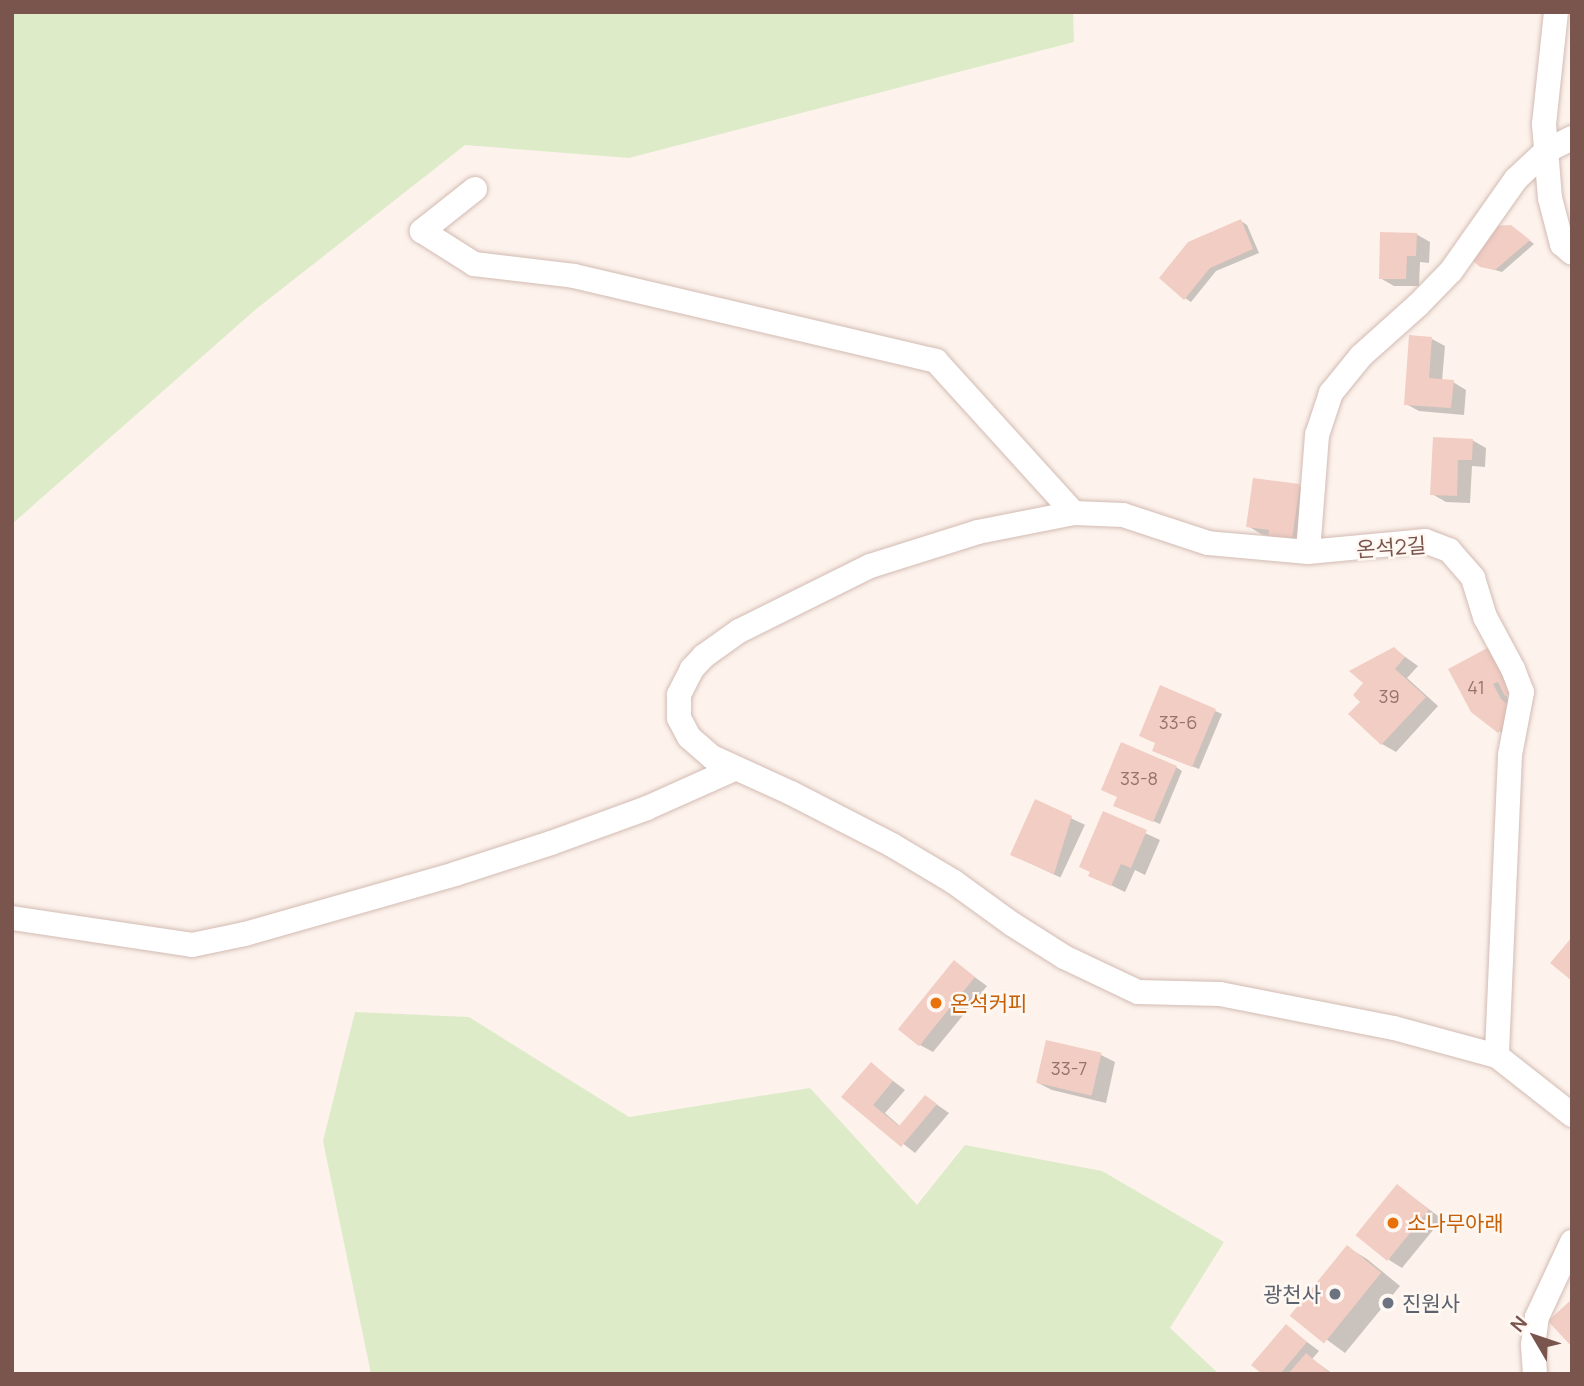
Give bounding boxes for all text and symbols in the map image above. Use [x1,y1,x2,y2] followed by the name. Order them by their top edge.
[1355,532,1427,562] street label: 온석2길
[1467,676,1485,698] house number: 41
[1378,685,1400,707] house number: 39
[1159,711,1197,733] house number: 33-6
[1120,767,1158,789] house number: 33-8
[950,990,1027,1016] place label: 온석커피
[928,995,944,1011] marker: 온석커피
[1051,1057,1087,1079] house number: 33-7
[1407,1210,1504,1236] place label: 소나무아래
[1385,1215,1401,1231] marker: 소나무아래
[1263,1281,1321,1307] place label: 광천사
[1327,1286,1343,1302] marker: 광천사
[1402,1290,1460,1316] place label: 진원사
[1380,1295,1396,1311] marker: 진원사
[1500,1302,1570,1372] north arrow
[1504,1310,1533,1337] text: N

